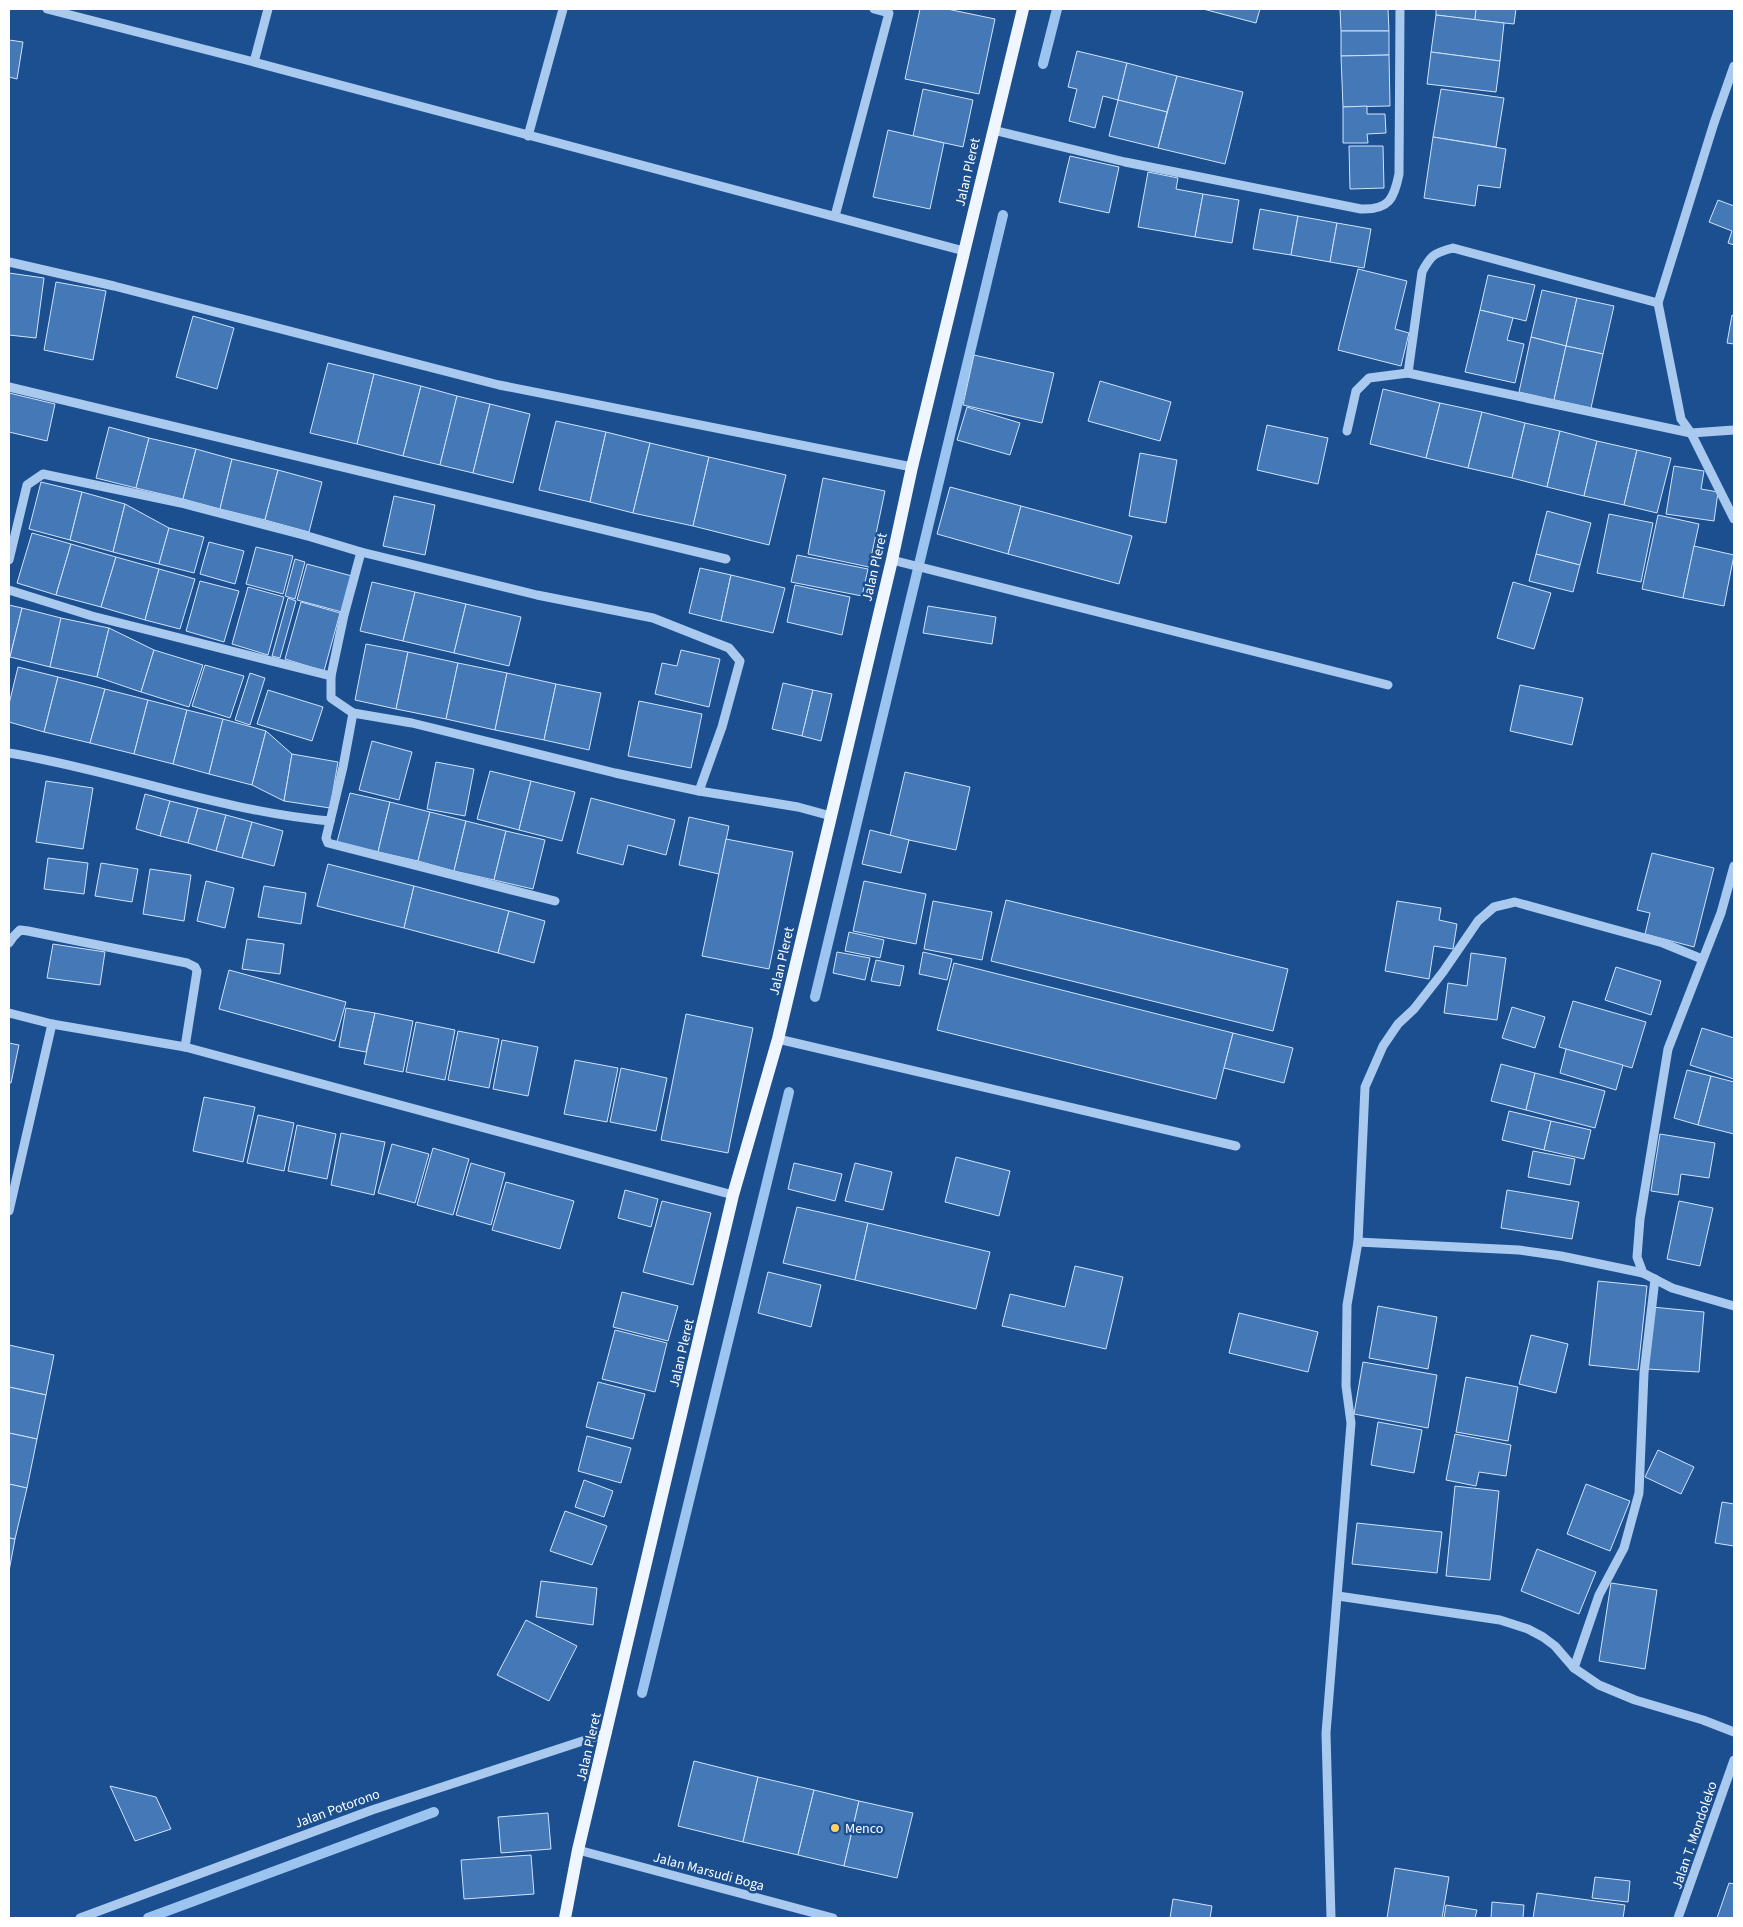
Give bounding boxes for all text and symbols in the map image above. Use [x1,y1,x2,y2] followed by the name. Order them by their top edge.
[950,136,986,208] street label: Jalan Pleret
[857,531,893,603] street label: Jalan Pleret
[764,925,800,997] street label: Jalan Pleret
[664,1317,700,1389] street label: Jalan Pleret
[571,1711,607,1783] street label: Jalan Pleret
[1667,1779,1723,1892] street label: Jalan T. Mondoleko
[292,1784,383,1834] street label: Jalan Potorono
[845,1819,883,1839] place label: Menco
[829,1822,841,1834] marker: Menco
[651,1848,766,1896] street label: Jalan Marsudi Boga

